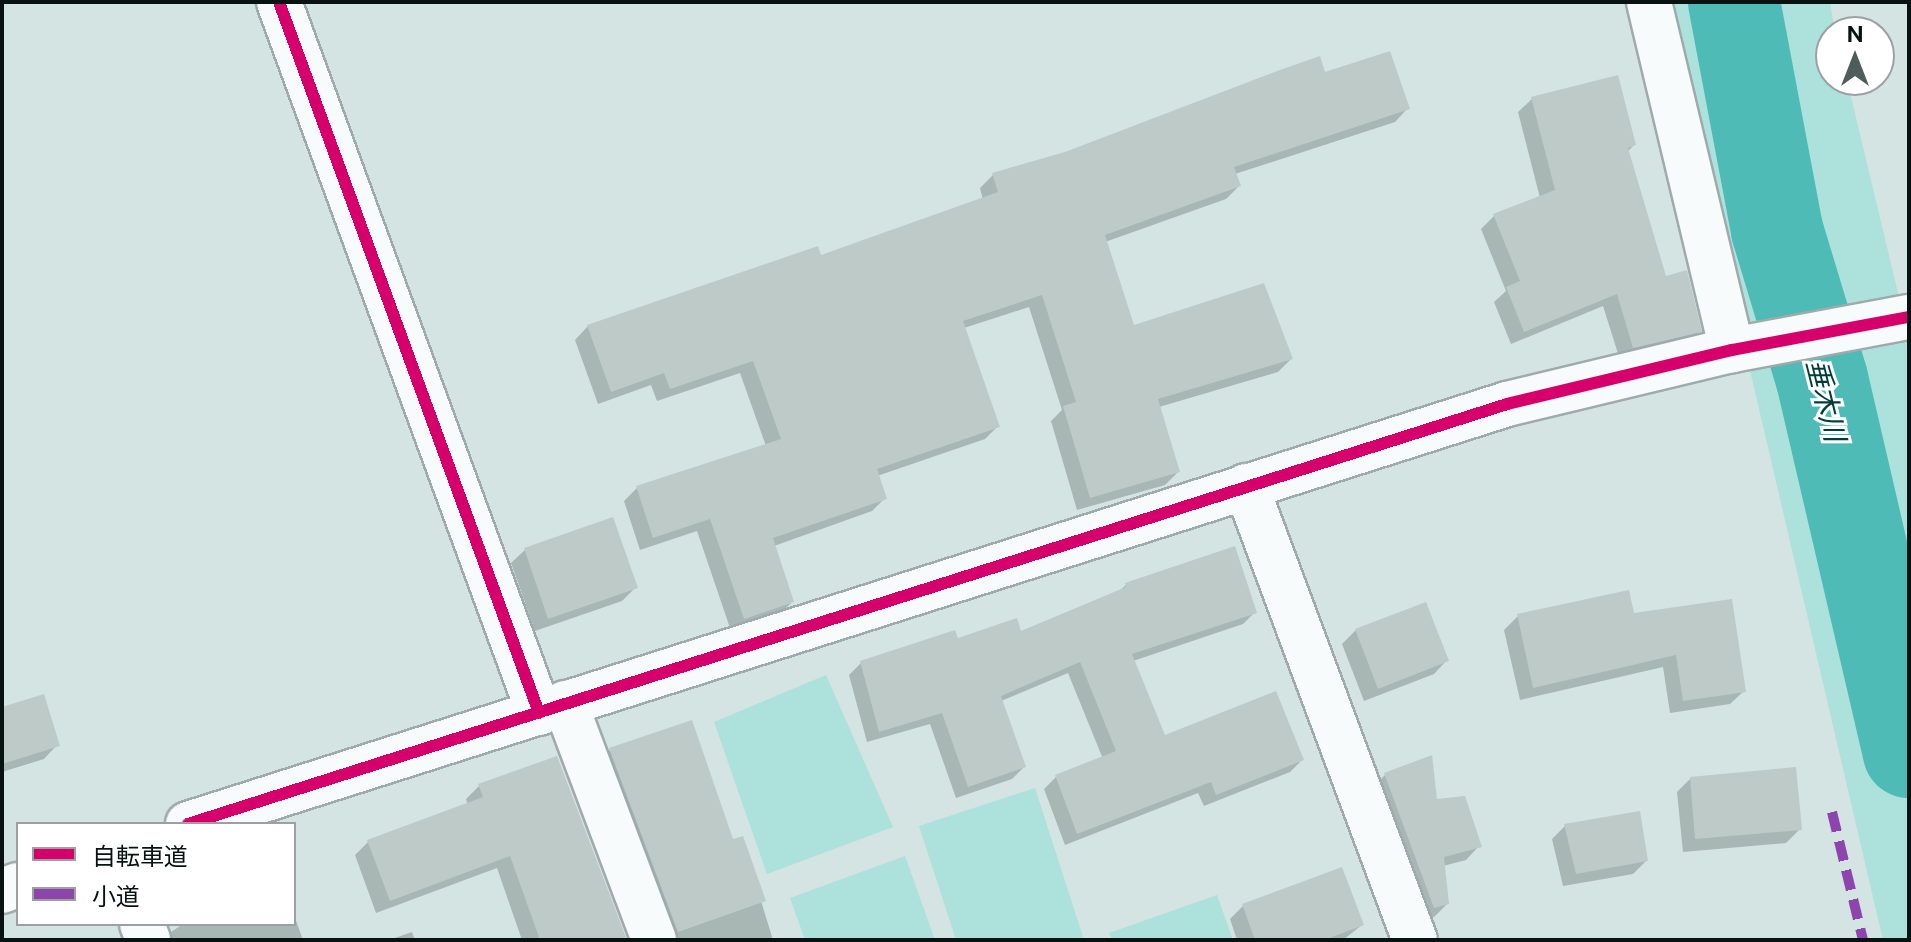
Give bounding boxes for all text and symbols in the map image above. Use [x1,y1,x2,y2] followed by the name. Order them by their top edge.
[1815,16,1895,96] north arrow
[1846,21,1864,47] text: N
[1800,355,1852,445] water label: 垂木川
[16,822,296,926] legend
[92,842,188,870] text: 自転車道
[92,882,140,910] text: 小道

